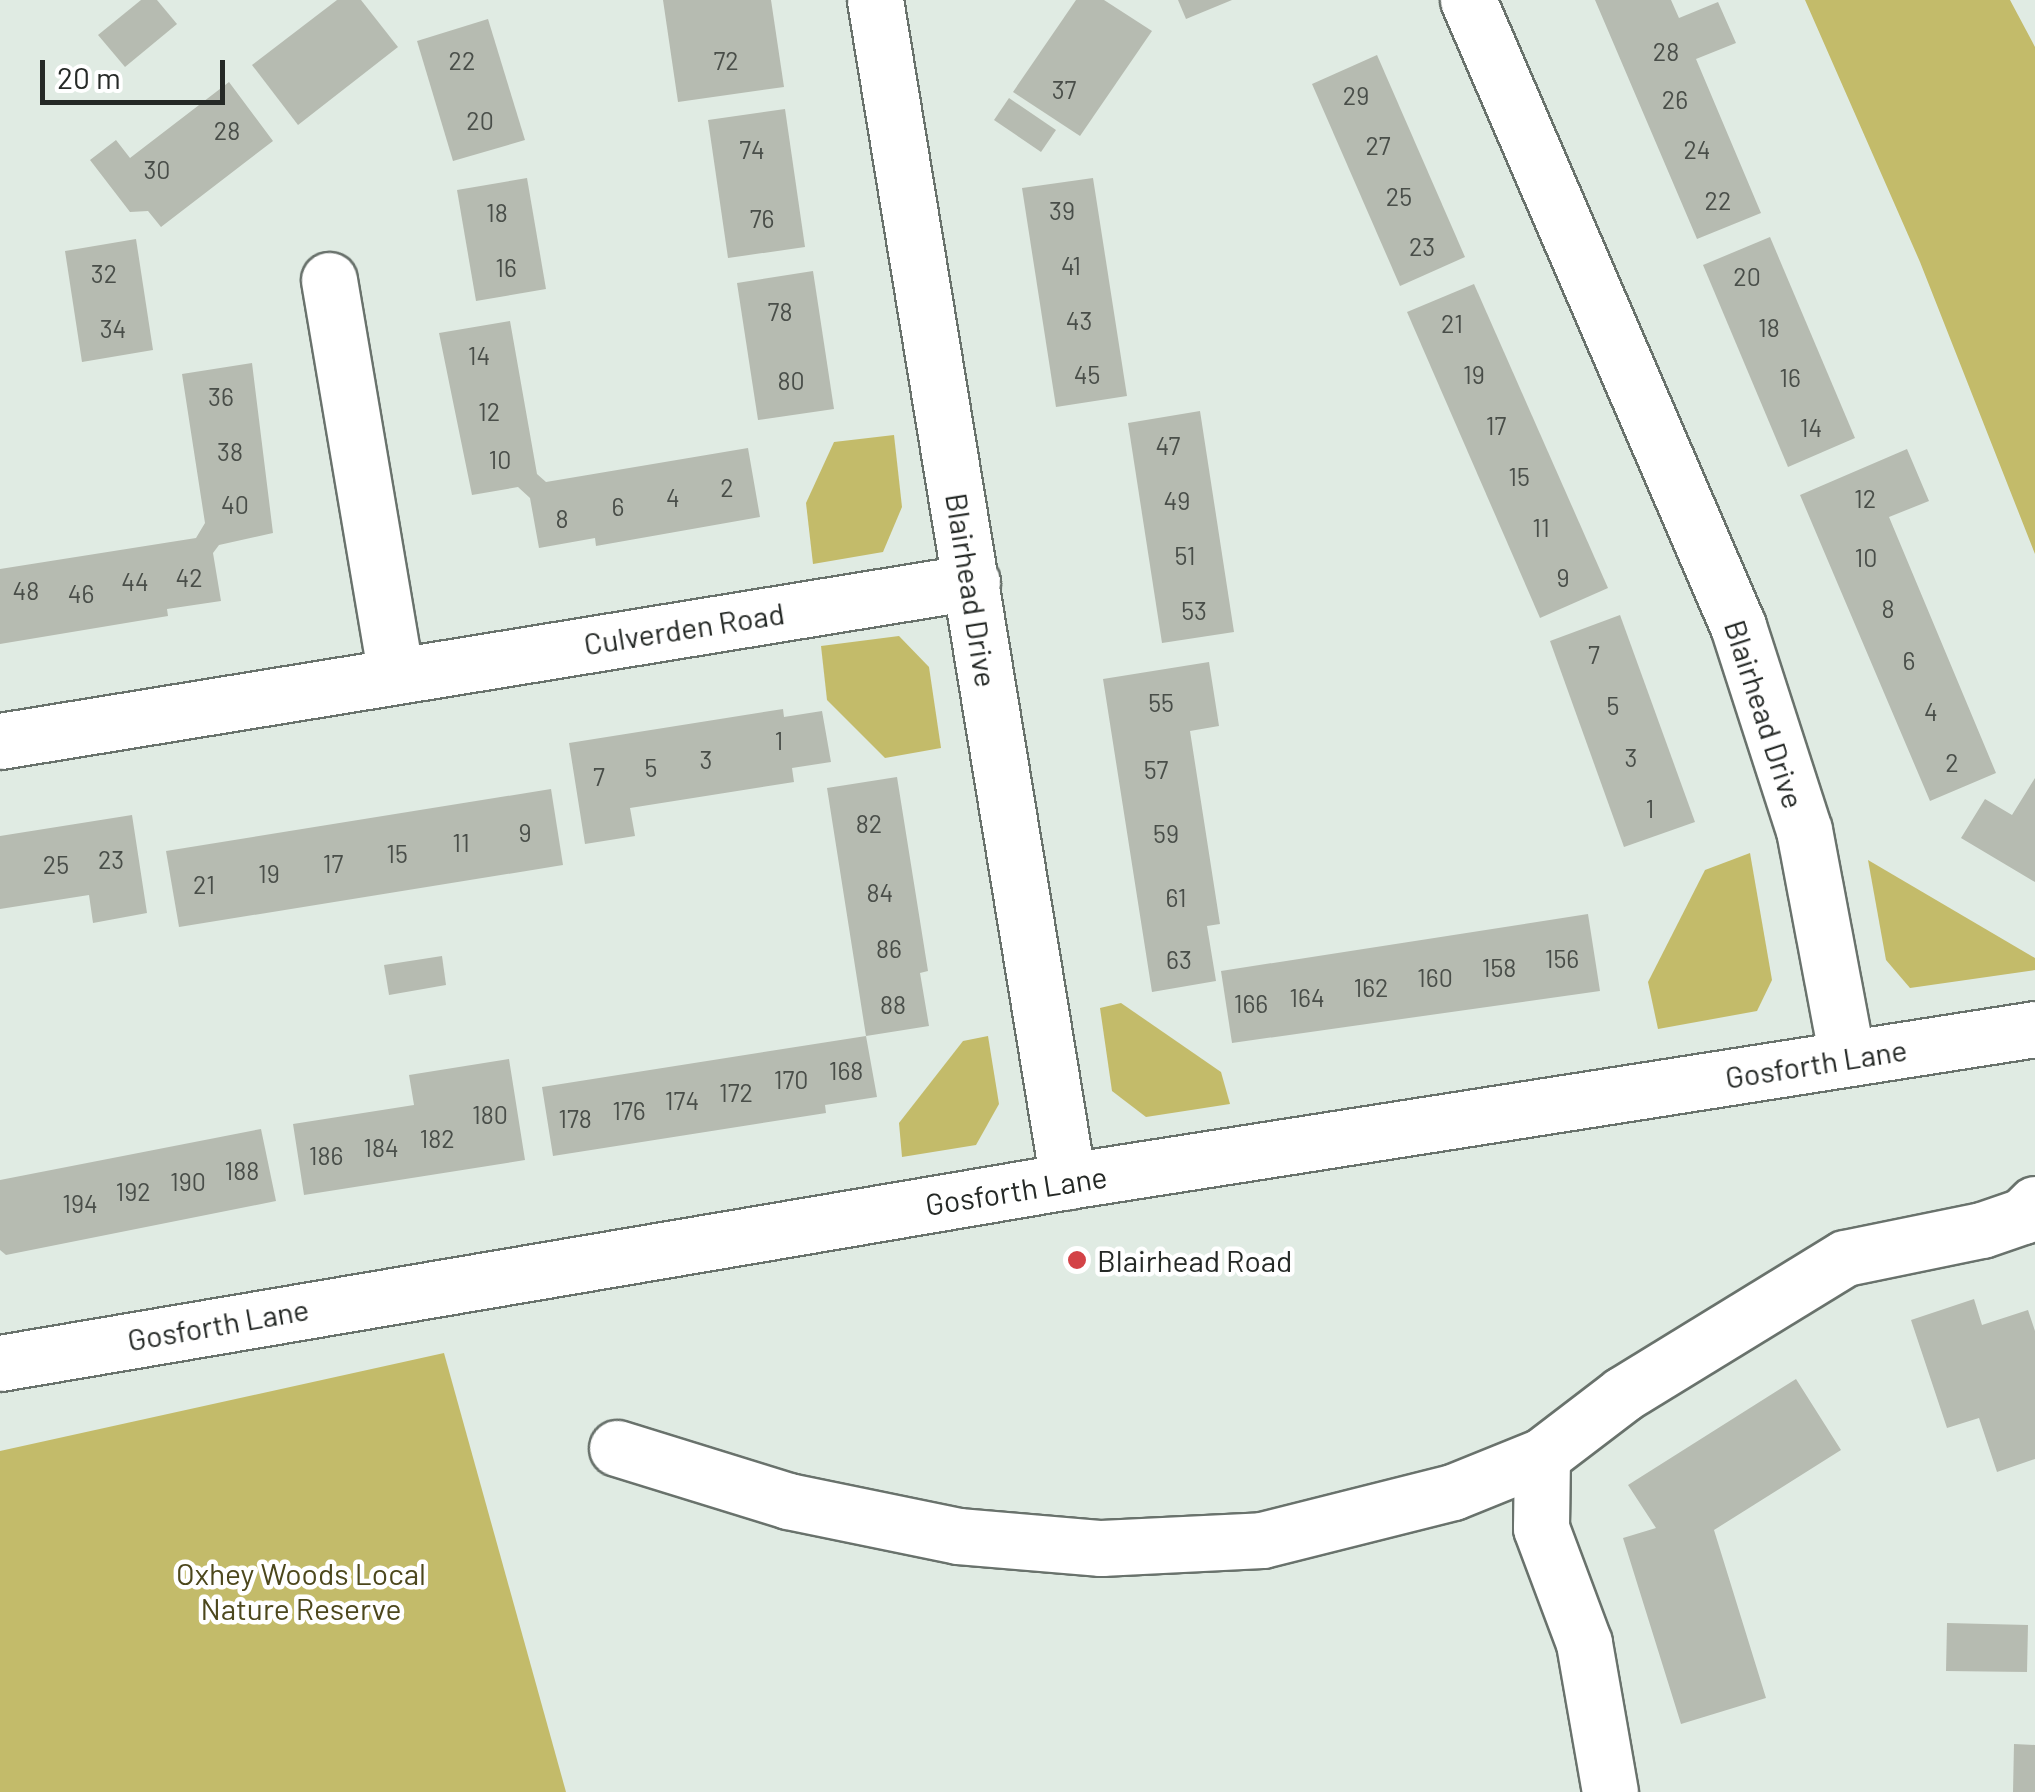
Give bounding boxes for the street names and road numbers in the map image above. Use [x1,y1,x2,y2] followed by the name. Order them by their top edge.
[939,490,1005,690] street label: Blairhead Drive
[581,594,787,662] street label: Culverden Road
[1718,615,1812,813] street label: Blairhead Drive
[1723,1031,1909,1095] street label: Gosforth Lane
[923,1158,1109,1222] street label: Gosforth Lane
[125,1290,311,1358] street label: Gosforth Lane

